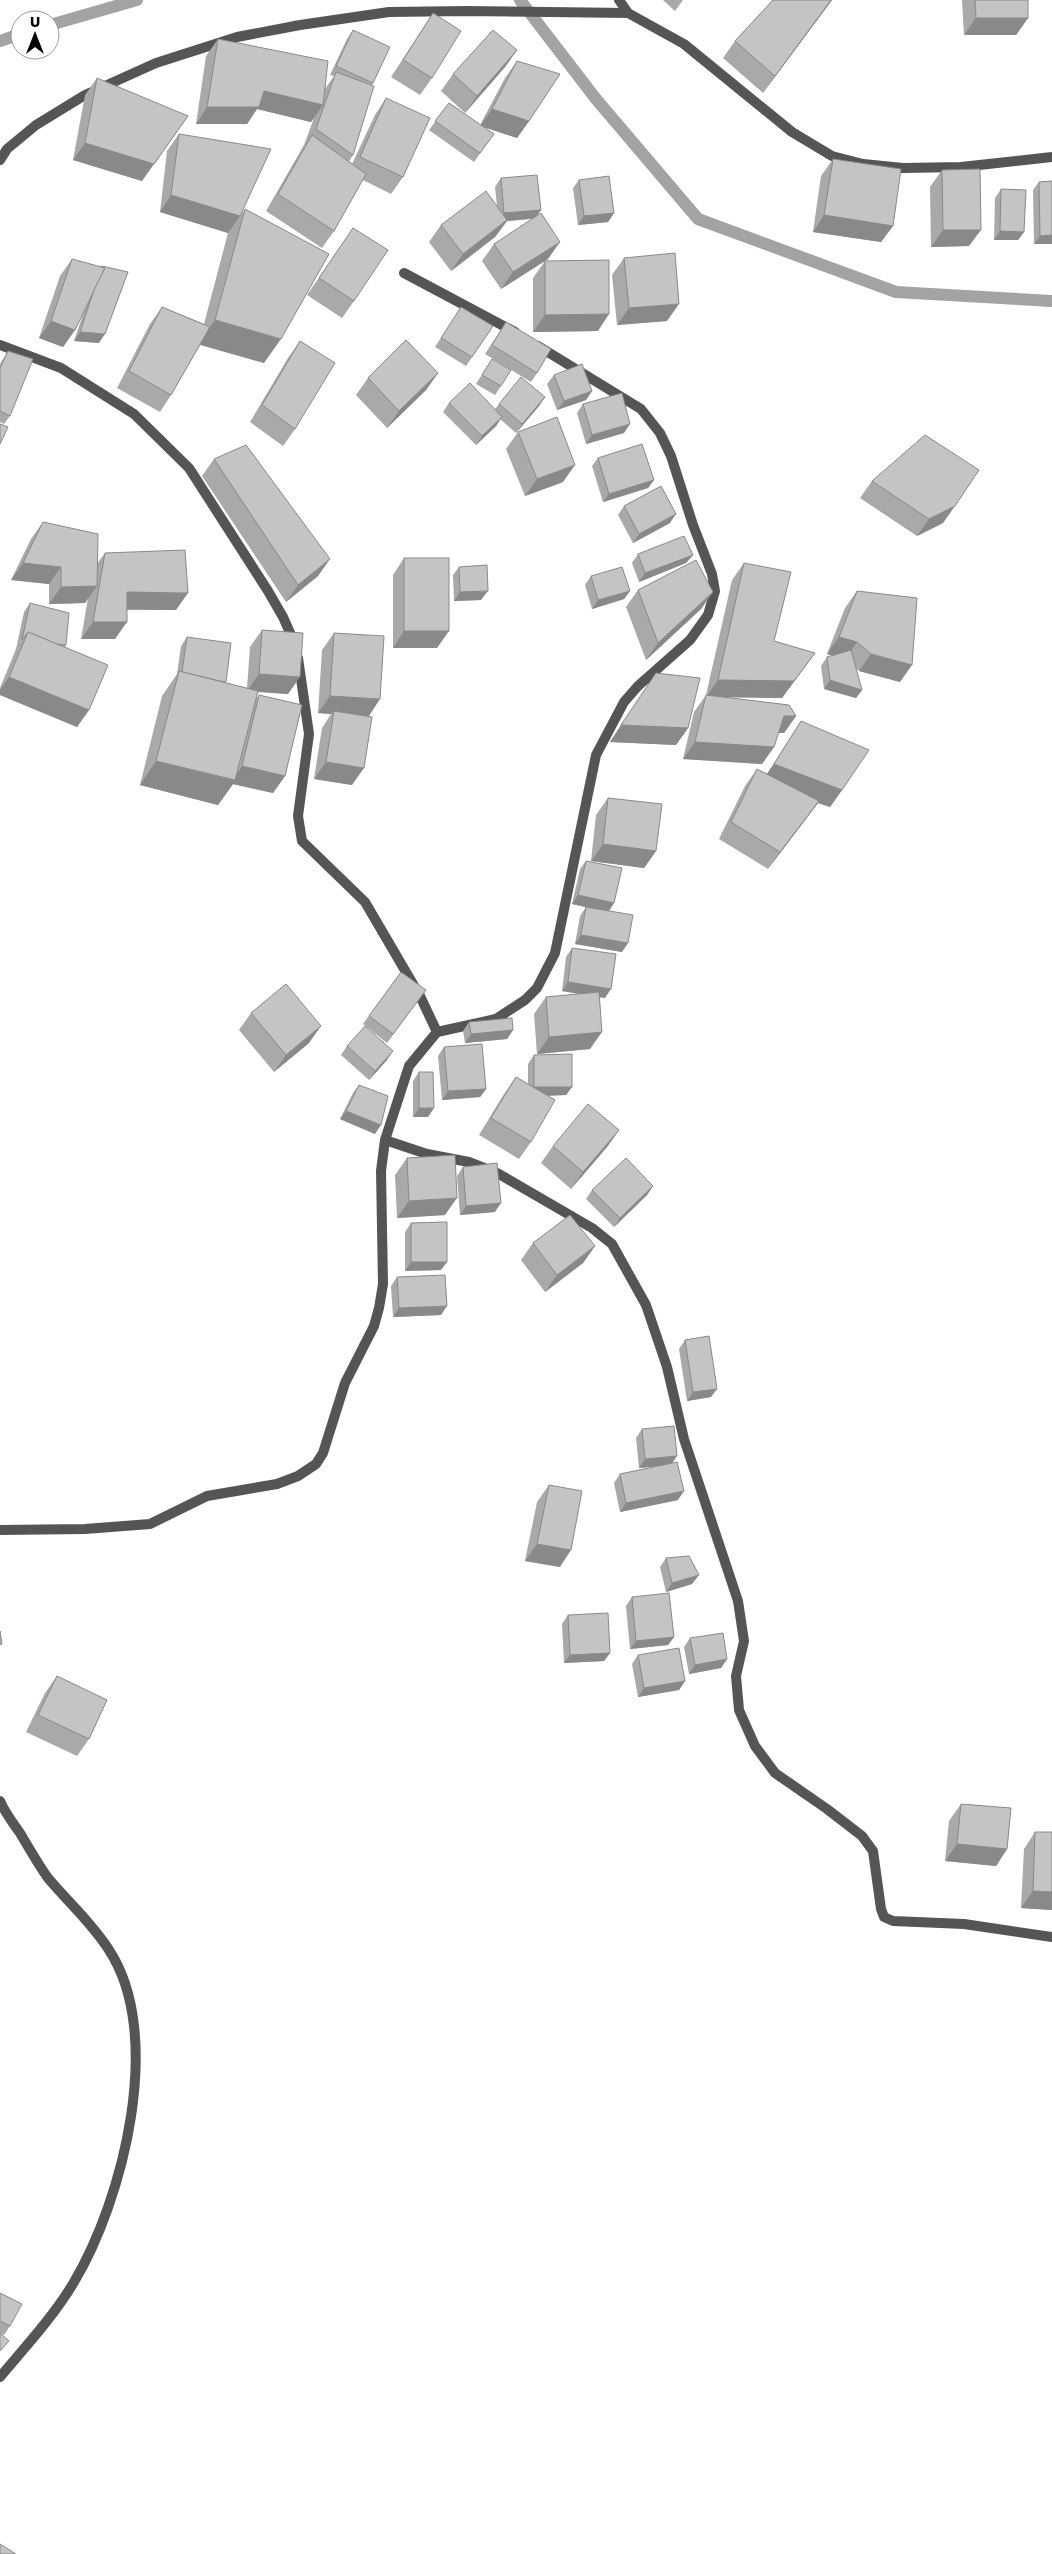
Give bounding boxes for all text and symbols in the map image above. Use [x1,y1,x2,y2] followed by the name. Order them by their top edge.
[10,10,60,60] north arrow
[30,13,40,30] text: U

